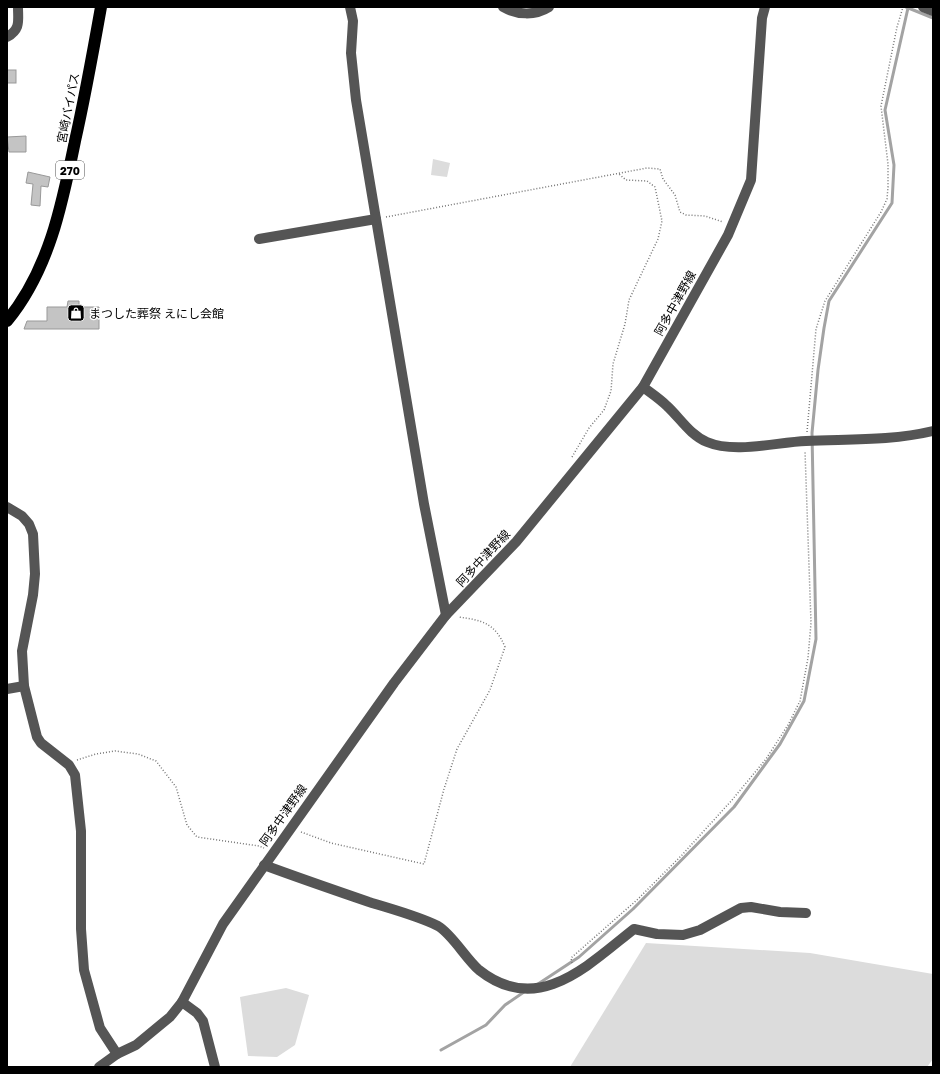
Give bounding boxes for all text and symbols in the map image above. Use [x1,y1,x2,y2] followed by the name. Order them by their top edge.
[54,71,82,145] street label: 宮崎バイパス
[56,161,84,179] road number: 270
[651,268,699,338] street label: 阿多中津野線
[66,303,86,323] shop icon: まつした葬祭 えにし会館
[89,306,224,321] place label: まつした葬祭 えにし会館
[453,527,513,589] street label: 阿多中津野線
[256,781,310,849] street label: 阿多中津野線

